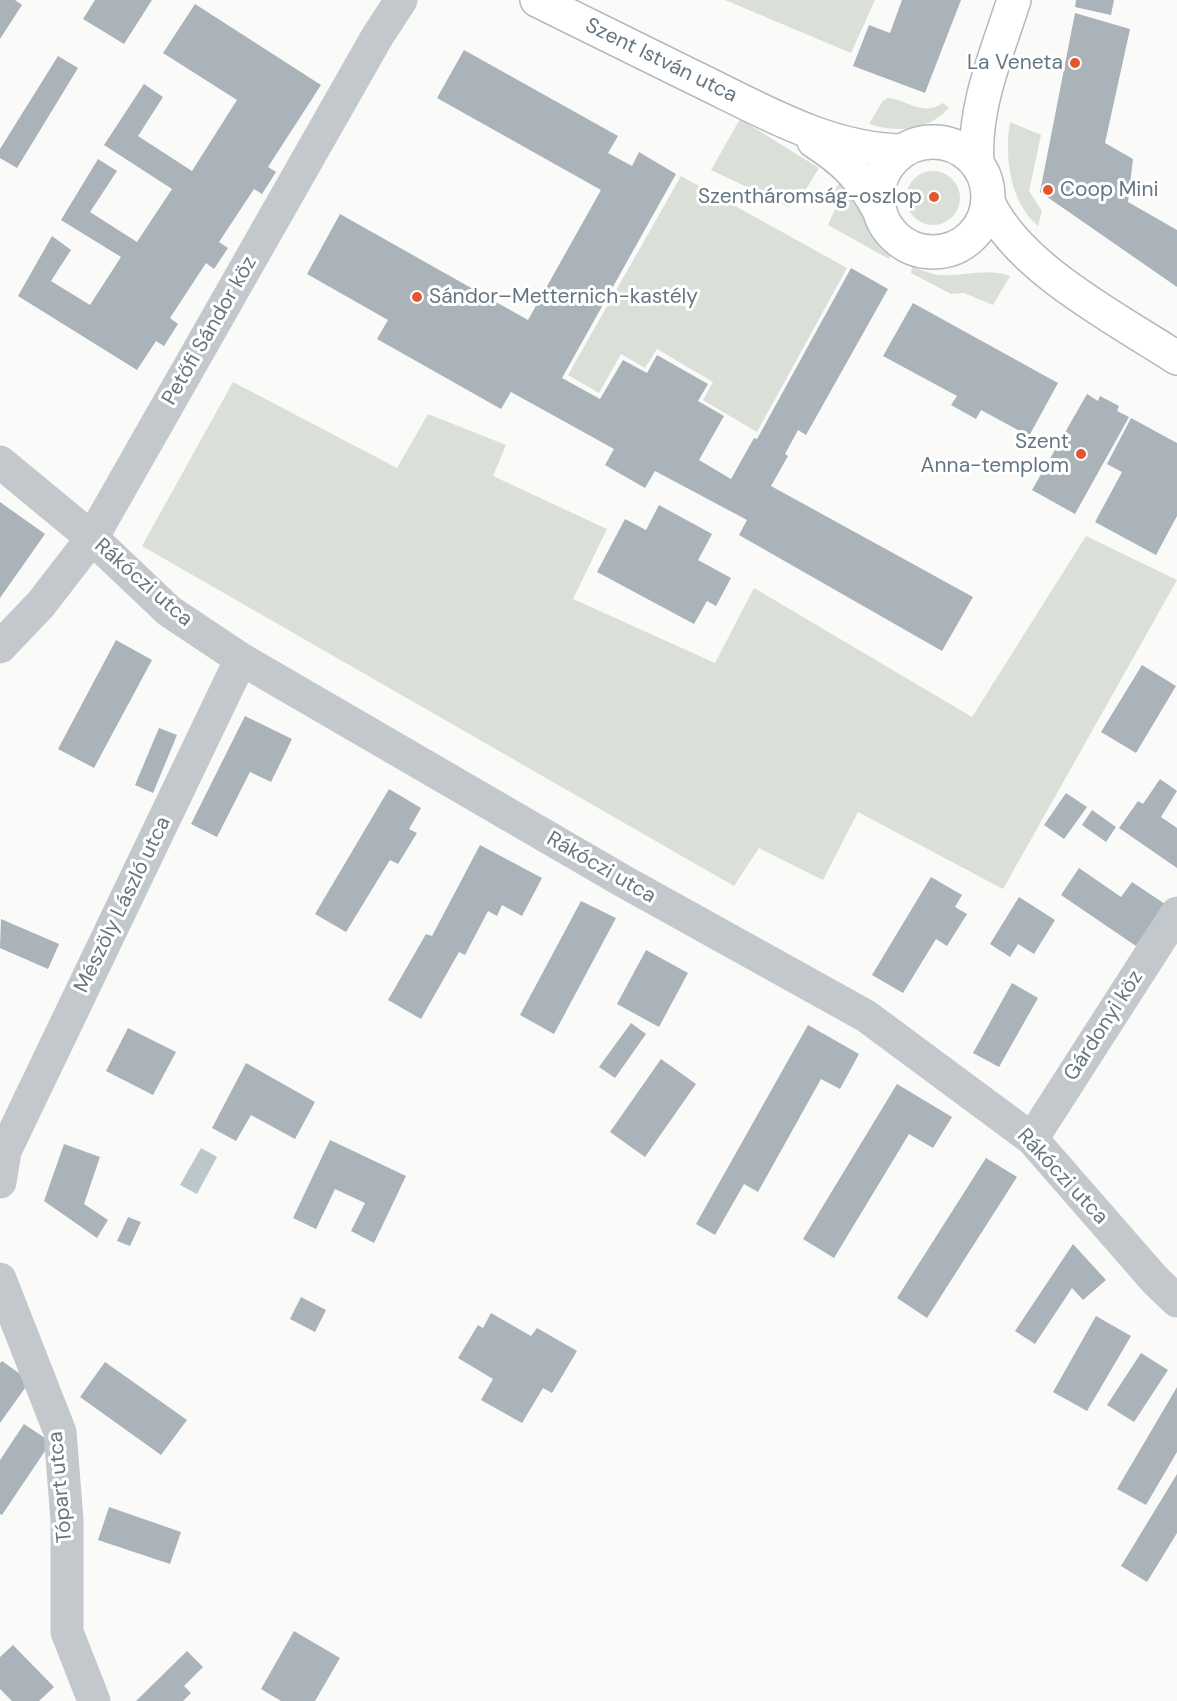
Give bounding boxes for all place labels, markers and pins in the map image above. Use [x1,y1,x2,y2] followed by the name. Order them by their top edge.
[967,50,1063,76] place label: La Veneta
[1068,56,1082,70] marker: La Veneta
[1060,177,1158,203] place label: Coop Mini
[1041,183,1055,197] marker: Coop Mini
[698,184,922,210] place label: Szentháromság-oszlop
[927,190,941,204] marker: Szentháromság-oszlop
[429,284,698,310] place label: Sándor–Metternich-kastély
[410,290,424,304] marker: Sándor–Metternich-kastély
[921,429,1069,479] place label: Szent Anna-templom
[1074,447,1088,461] marker: Szent Anna-templom

